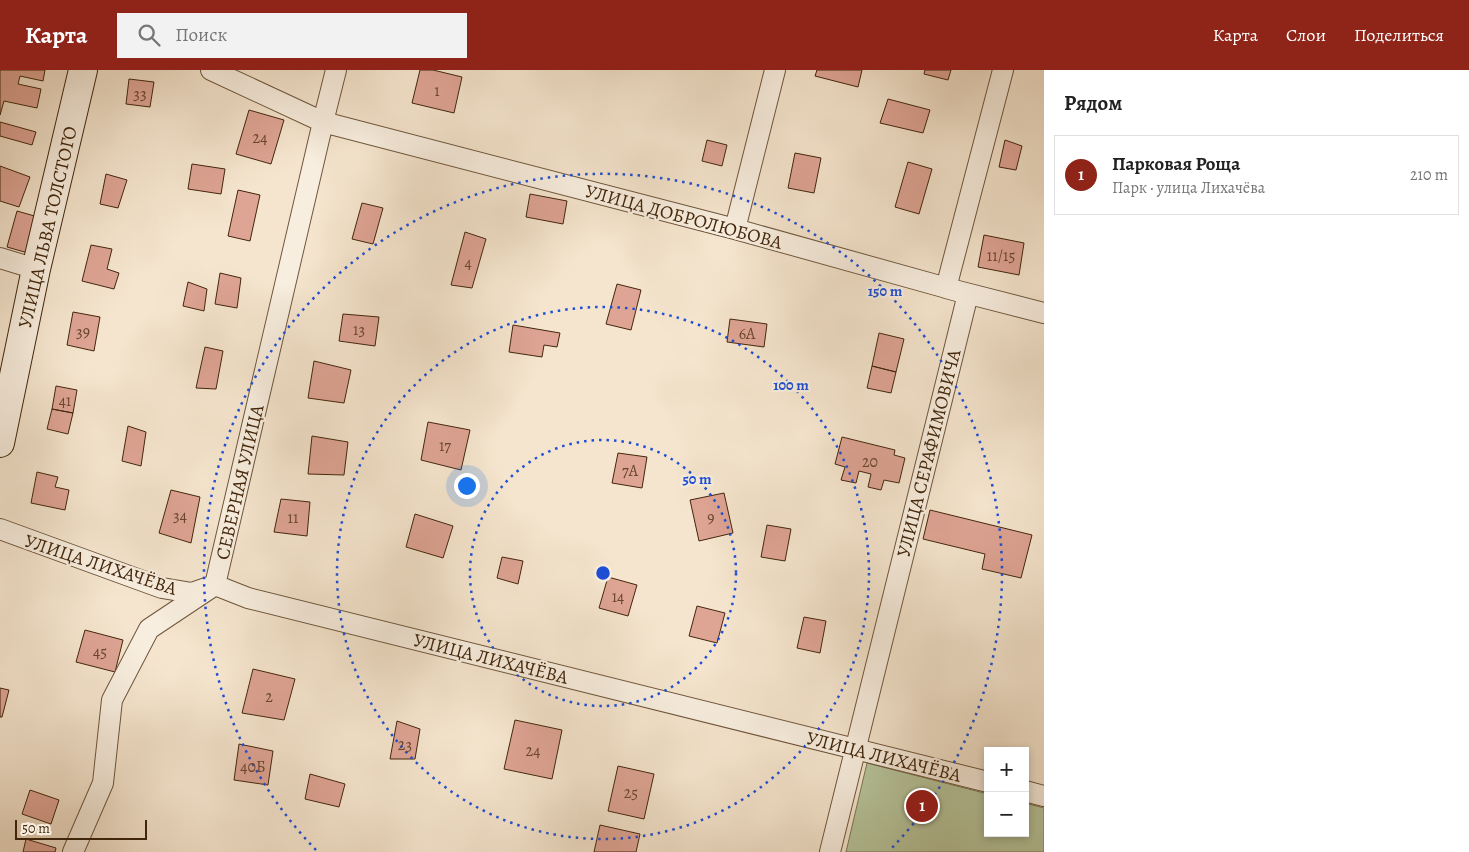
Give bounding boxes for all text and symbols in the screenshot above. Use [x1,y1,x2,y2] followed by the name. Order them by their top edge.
[117,13,467,58] search box
[25,19,87,51] text: Карта
[135,21,163,49] icon: search
[175,22,227,48] text: Поиск
[1213,23,1258,47] text: Карта
[1286,23,1326,47] text: Слои
[1354,23,1444,47] text: Поделиться
[434,80,440,102] house number: 1
[133,83,147,105] house number: 33
[1064,89,1122,117] text: Рядом
[12,124,84,331] street label: УЛИЦА ЛЬВА ТОЛСТОГО
[253,127,267,149] house number: 24
[1112,151,1240,177] text: Парковая Роща
[1078,164,1084,186] text: 1
[1410,164,1448,186] text: 210 m
[1112,177,1265,199] text: Парк · улица Лихачёва
[582,178,786,256] street label: УЛИЦА ДОБРОЛЮБОВА
[987,245,1015,267] house number: 11/15
[464,252,472,274] house number: 4
[868,281,903,301] text: 150 m
[353,319,365,341] house number: 13
[76,321,90,343] house number: 39
[739,323,756,345] house number: 6А
[891,346,968,560] street label: УЛИЦА СЕРАФИМОВИЧА
[773,375,809,395] text: 100 m
[59,390,72,412] house number: 41
[210,401,271,562] street label: СЕВЕРНАЯ УЛИЦА
[439,435,451,457] house number: 17
[862,451,878,473] house number: 20
[622,460,639,482] house number: 7А
[682,469,712,489] text: 50 m
[454,473,480,499] your location
[173,505,187,527] house number: 34
[288,507,299,529] house number: 11
[707,507,715,529] house number: 9
[21,528,181,602] street label: УЛИЦА ЛИХАЧЁВА
[594,564,612,582] centre of rings
[612,586,624,608] house number: 14
[411,627,572,691] street label: УЛИЦА ЛИХАЧЁВА
[93,641,107,663] house number: 45
[265,686,273,708] house number: 2
[804,725,965,789] street label: УЛИЦА ЛИХАЧЁВА
[398,734,412,756] house number: 23
[526,740,540,762] house number: 24
[984,747,1029,837] map controls
[984,747,1029,792] button: +
[240,756,266,778] house number: 40Б
[624,782,638,804] house number: 25
[906,787,938,825] pin: 1
[984,792,1029,837] button: −
[15,817,148,840] scale bar
[22,819,50,838] text: 50 m

